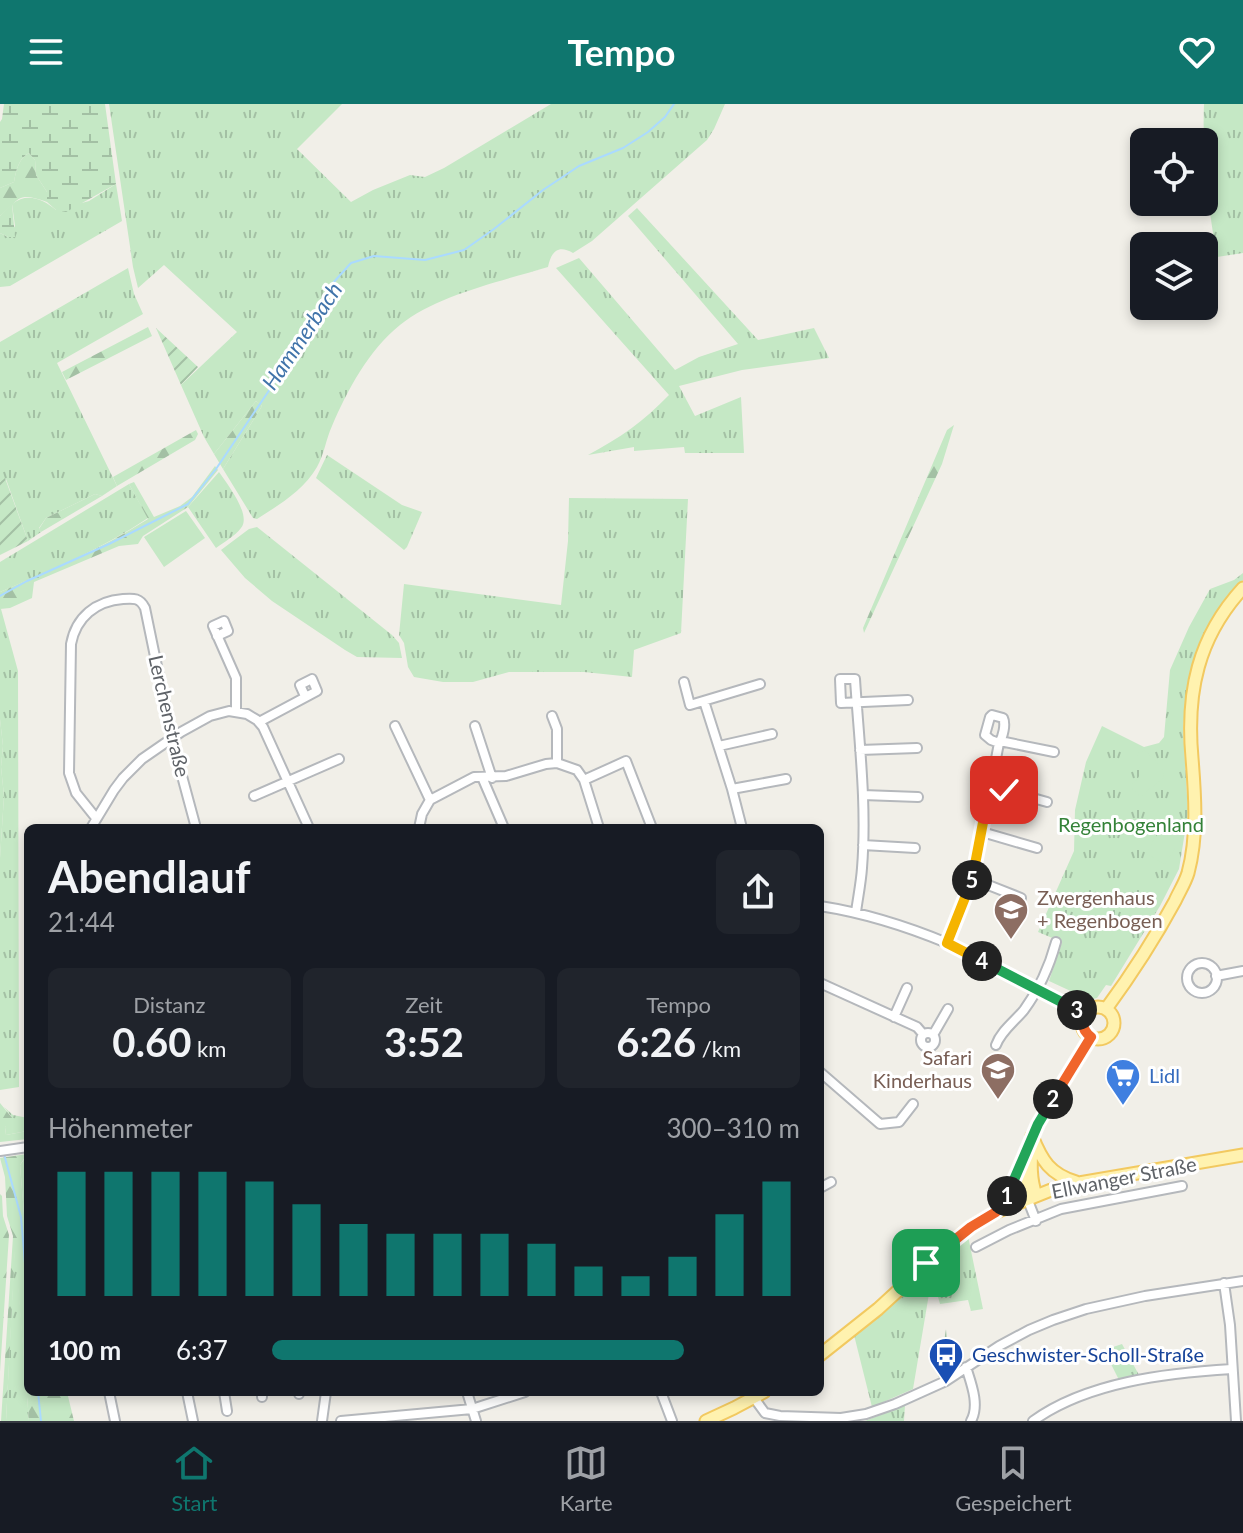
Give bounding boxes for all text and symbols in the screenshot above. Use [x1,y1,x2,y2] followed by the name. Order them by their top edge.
[24,30,68,74] icon: menu
[568,30,675,74] text: Tempo
[1175,30,1219,74] icon: heart
[1130,128,1218,320] map controls
[1130,128,1218,216] button: locate
[1130,232,1218,320] button: layers
[256,277,347,395] water label: Hammerbach
[144,652,196,779] street label: Lerchenstraße
[970,756,1038,824] pin
[982,768,1026,812] icon: check
[1058,812,1204,836] park label: Regenbogenland
[48,850,251,902] text: Abendlauf
[716,850,800,934] button: share
[952,860,992,900] pin: 5
[966,866,978,893] text: 5
[1037,885,1163,932] place label: Zwergenhaus + Regenbogen
[992,891,1030,941] school or university icon: Zwergenhaus + Regenbogen
[48,906,115,938] text: 21:44
[962,941,1002,981] pin: 4
[976,947,988,974] text: 4
[1057,990,1097,1030] pin: 3
[133,991,206,1018] text: Distanz
[405,991,443,1018] text: Zeit
[646,991,711,1018] text: Tempo
[1071,996,1083,1023] text: 3
[112,1018,191,1066] text: 0.60
[384,1018,464,1066] text: 3:52
[616,1018,696,1066] text: 6:26
[191,1035,226,1062] text: km
[696,1035,741,1062] text: /km
[873,1045,972,1092] place label: Safari Kinderhaus
[979,1051,1017,1101] school or university icon: Safari Kinderhaus
[1104,1057,1142,1107] supermarket icon: Lidl
[1149,1063,1180,1087] place label: Lidl
[1033,1079,1073,1119] pin: 2
[1047,1085,1059,1112] text: 2
[48,1112,192,1144] text: Höhenmeter
[666,1112,800,1144] text: 300–310 m
[1049,1151,1198,1203] street label: Ellwanger Straße
[987,1176,1027,1216] pin: 1
[1001,1182,1013,1209] text: 1
[892,1229,960,1297] pin
[904,1241,948,1285] icon: arrive
[48,1334,121,1366] text: 100 m
[176,1334,228,1366] text: 6:37
[927,1336,965,1386] bus stop icon: Geschwister-Scholl-Straße
[972,1342,1204,1366] place label: Geschwister-Scholl-Straße
[171,1441,217,1516] tab: Start
[560,1441,613,1516] tab: Karte
[955,1441,1072,1516] tab: Gespeichert

